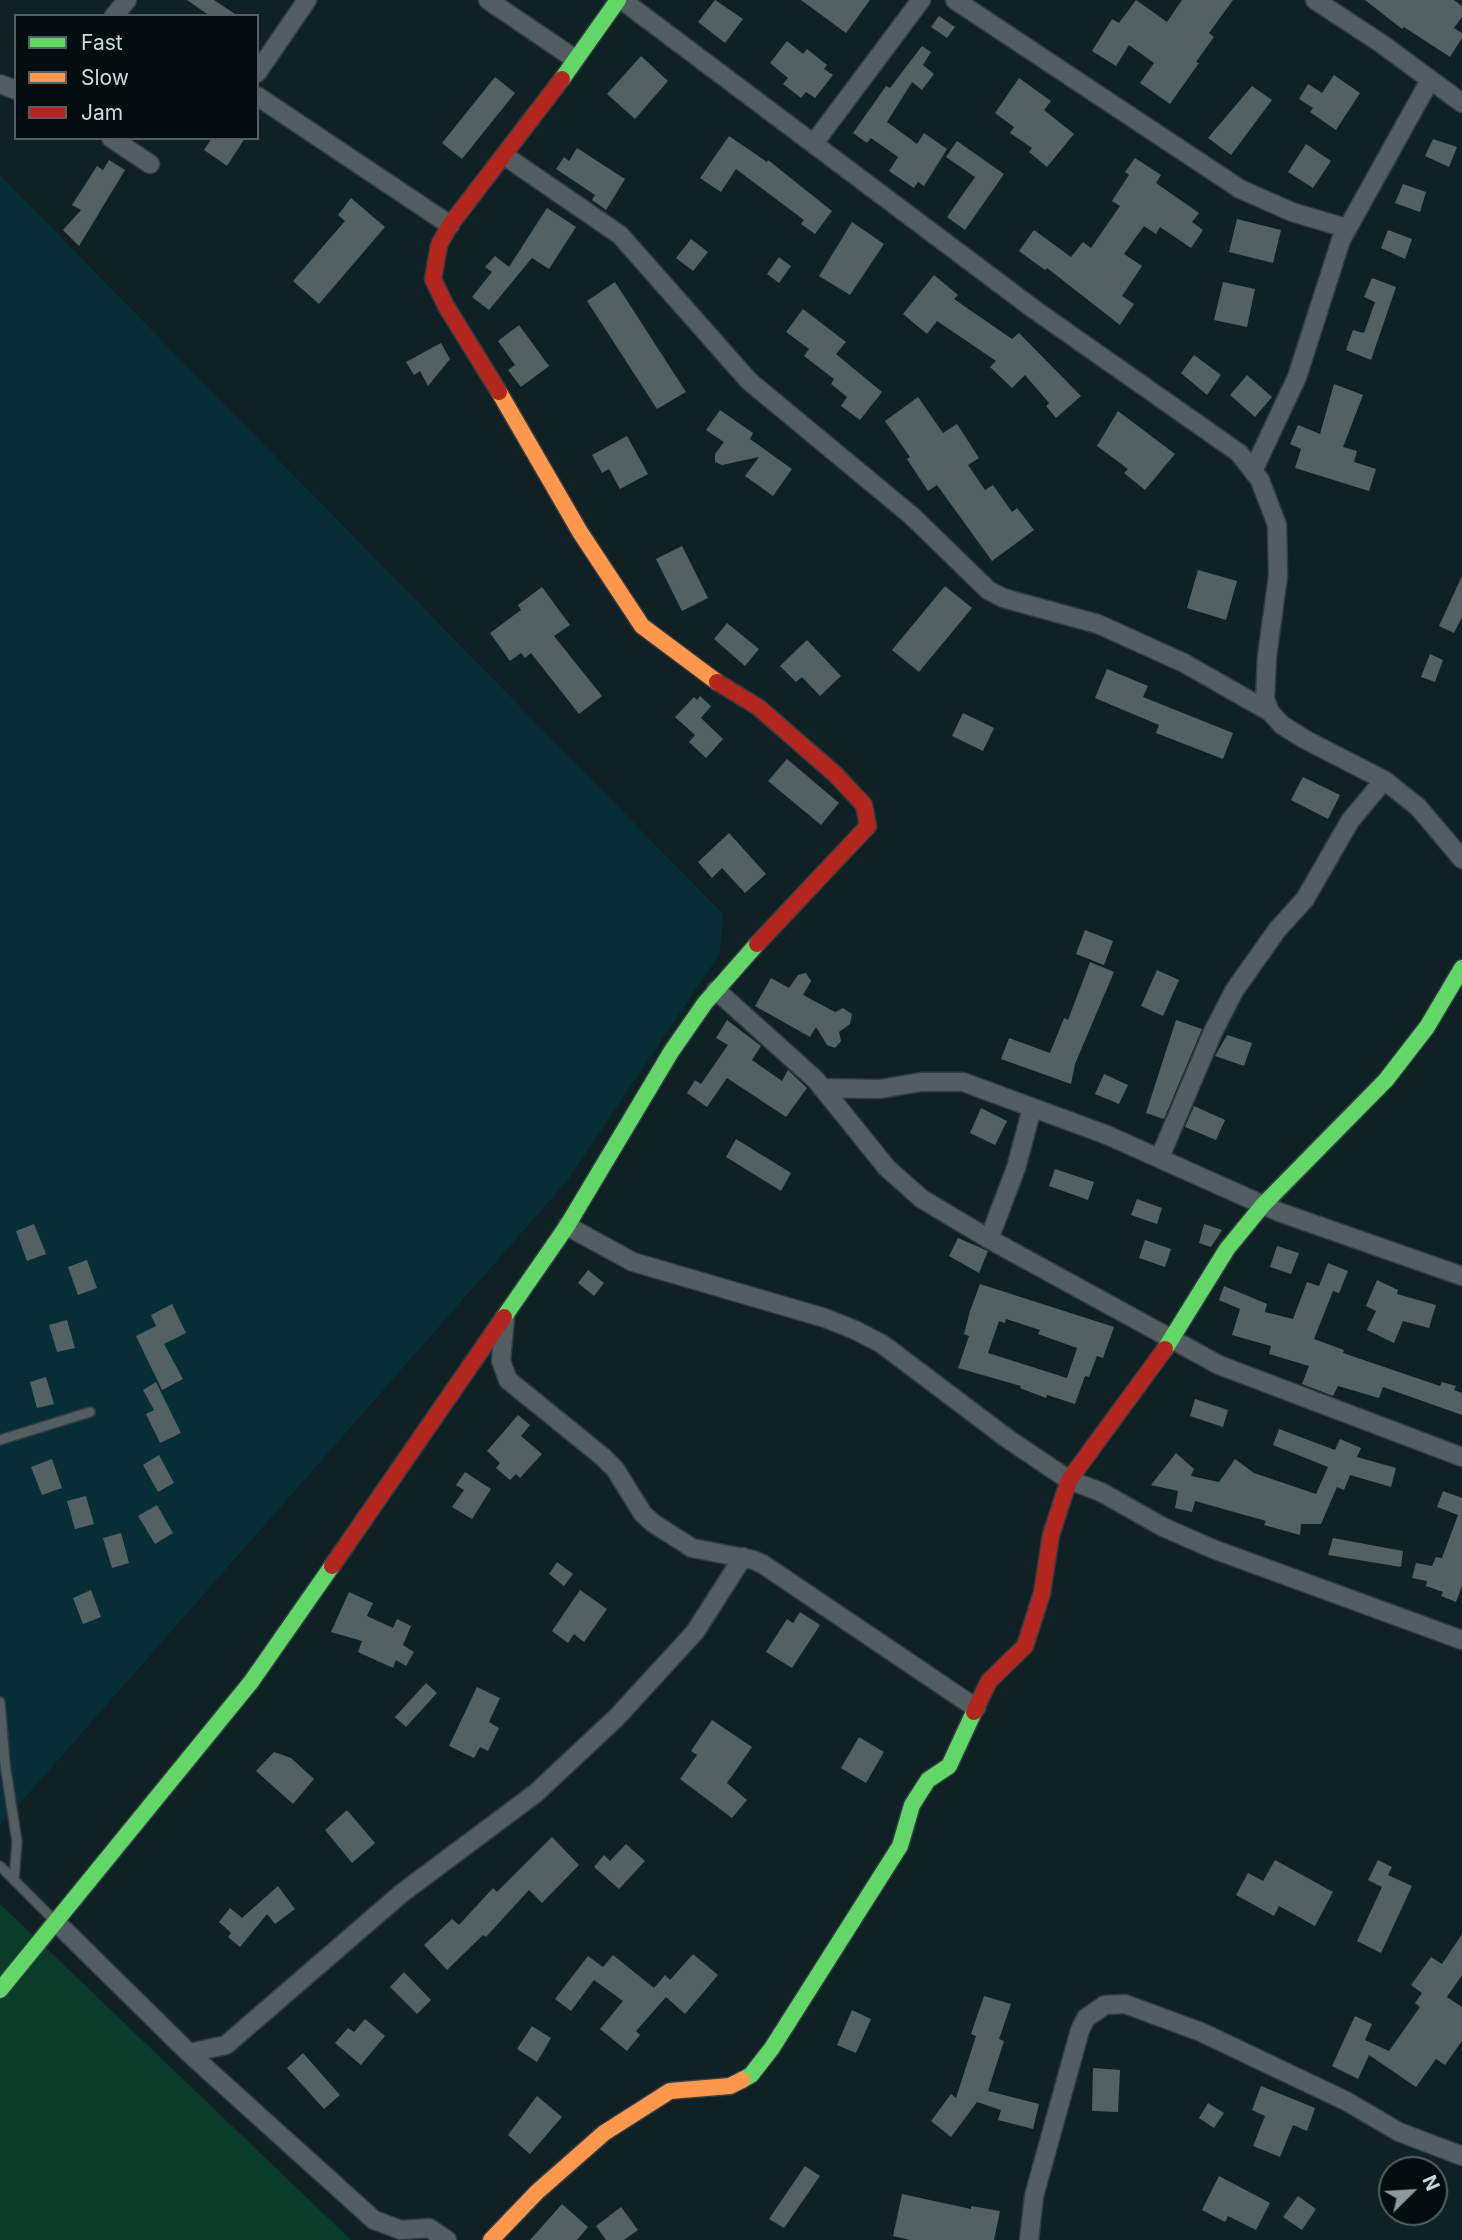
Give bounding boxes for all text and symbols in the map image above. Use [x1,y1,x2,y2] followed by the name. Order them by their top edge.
[14,14,259,140] legend
[81,30,123,55] text: Fast
[81,65,129,90] text: Slow
[81,100,123,125] text: Jam
[1378,2156,1448,2226] north arrow
[1417,2172,1444,2194] text: N

